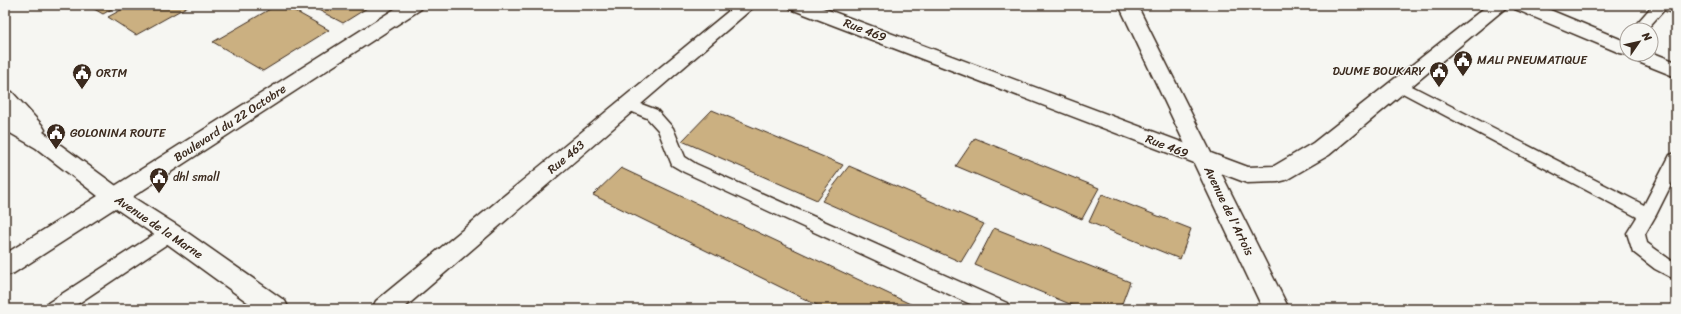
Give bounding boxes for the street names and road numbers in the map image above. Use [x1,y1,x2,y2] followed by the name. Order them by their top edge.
[840,12,890,48] street label: Rue 469
[169,78,291,168] street label: Boulevard du 22 Octobre
[1142,128,1192,164] street label: Rue 469
[542,134,590,180] street label: Rue 463
[1197,161,1260,260] street label: Avenue de l'Artois
[109,189,208,265] street label: Avenue de la Marne

